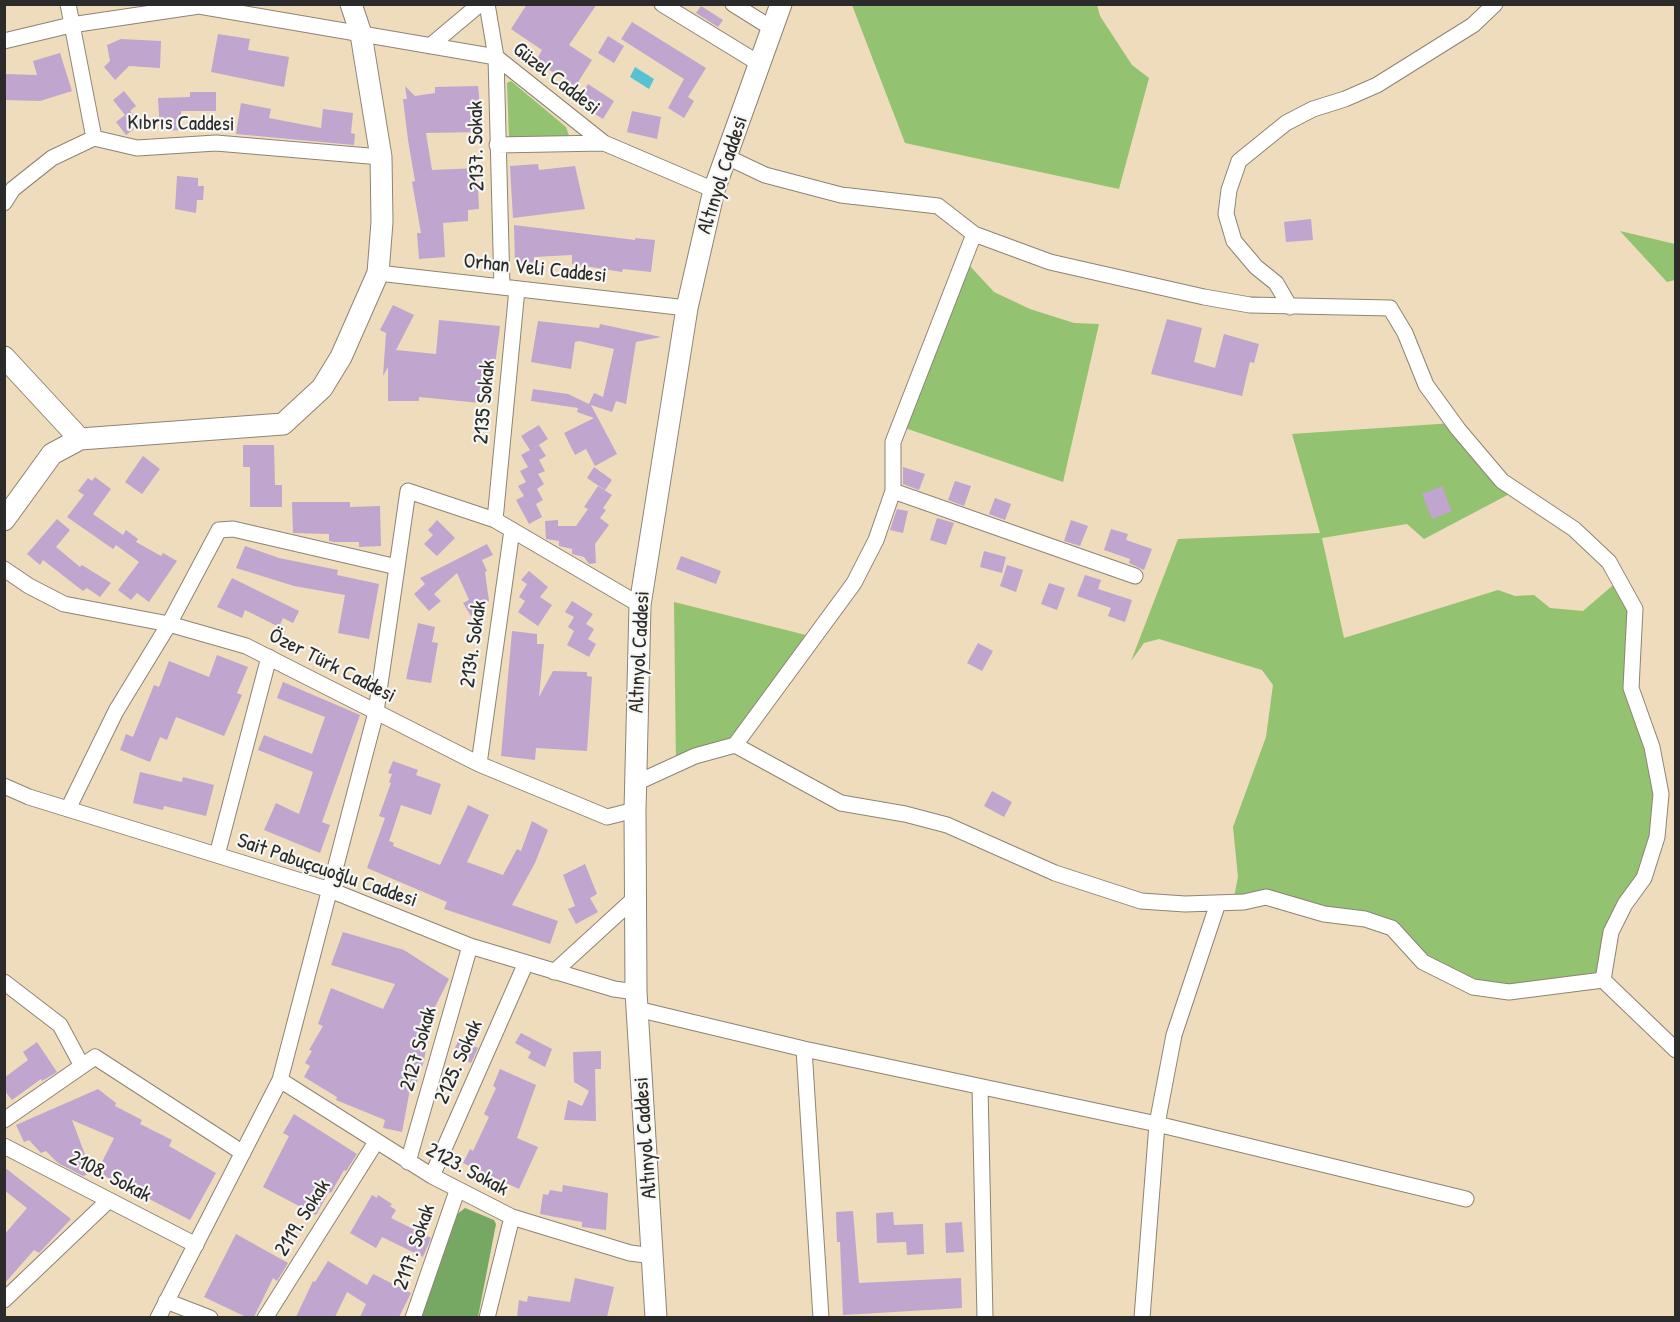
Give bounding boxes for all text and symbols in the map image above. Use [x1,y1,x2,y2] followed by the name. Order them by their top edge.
[507,37,605,121] street label: Güzel Caddesi
[464,101,490,191] street label: 2137. Sokak
[127,110,235,138] street label: Kıbrıs Caddesi
[692,113,754,237] street label: Altınyol Caddesi
[462,249,608,289] street label: Orhan Veli Caddesi
[469,359,501,445] street label: 2135 Sokak
[624,590,656,714] street label: Altınyol Caddesi
[455,599,493,689] street label: 2134. Sokak
[264,623,400,709] street label: Özer Türk Caddesi
[234,828,420,914] street label: Sait Pabuçcuoğlu Caddesi
[395,1004,443,1094] street label: 2127 Sokak
[429,1016,489,1108] street label: 2125. Sokak
[629,1076,663,1200] street label: Altınyol Caddesi
[421,1138,513,1202] street label: 2123. Sokak
[65,1146,155,1208] street label: 2108. Sokak
[270,1175,336,1261] street label: 2119. Sokak
[389,1201,441,1293] street label: 2117. Sokak

